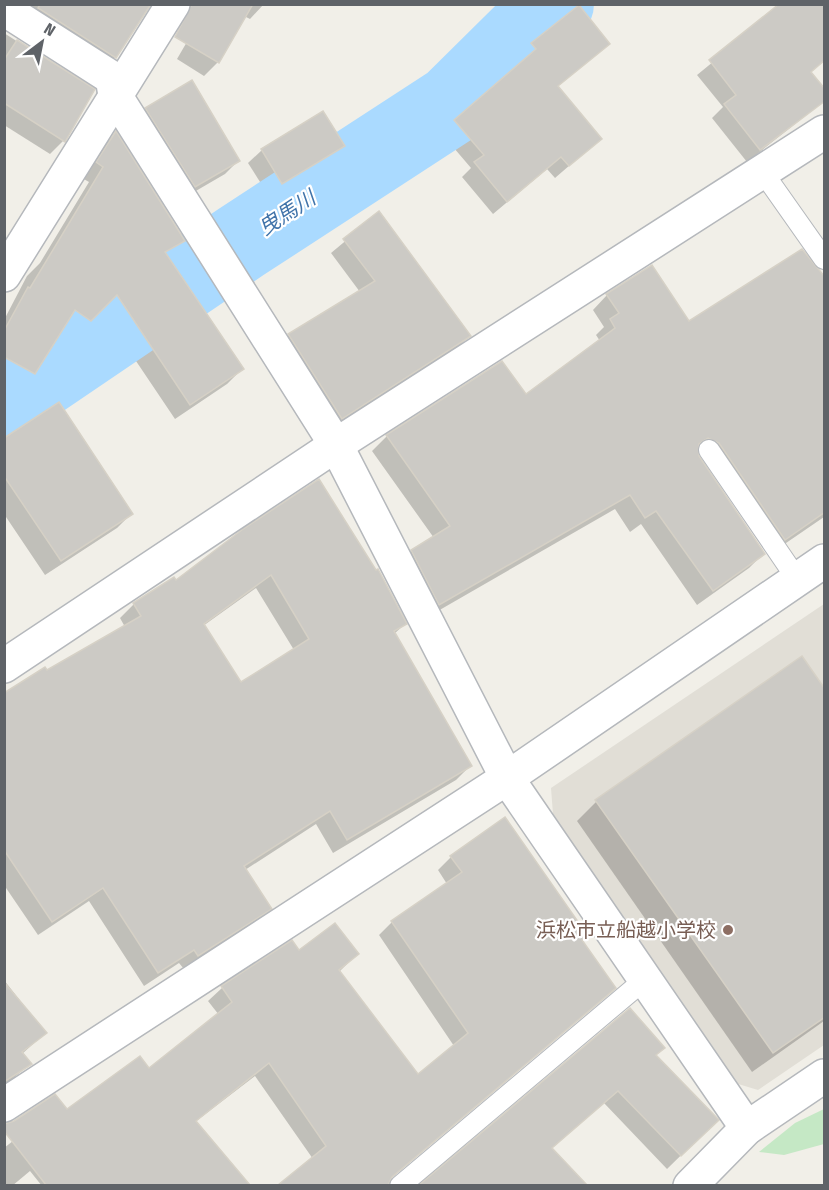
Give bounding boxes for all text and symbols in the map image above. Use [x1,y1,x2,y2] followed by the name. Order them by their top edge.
[12,12,72,72] north arrow
[41,19,59,40] text: N
[254,184,322,241] water label: 曳馬川
[536,918,716,942] place label: 浜松市立船越小学校
[721,923,735,937] marker: 浜松市立船越小学校

